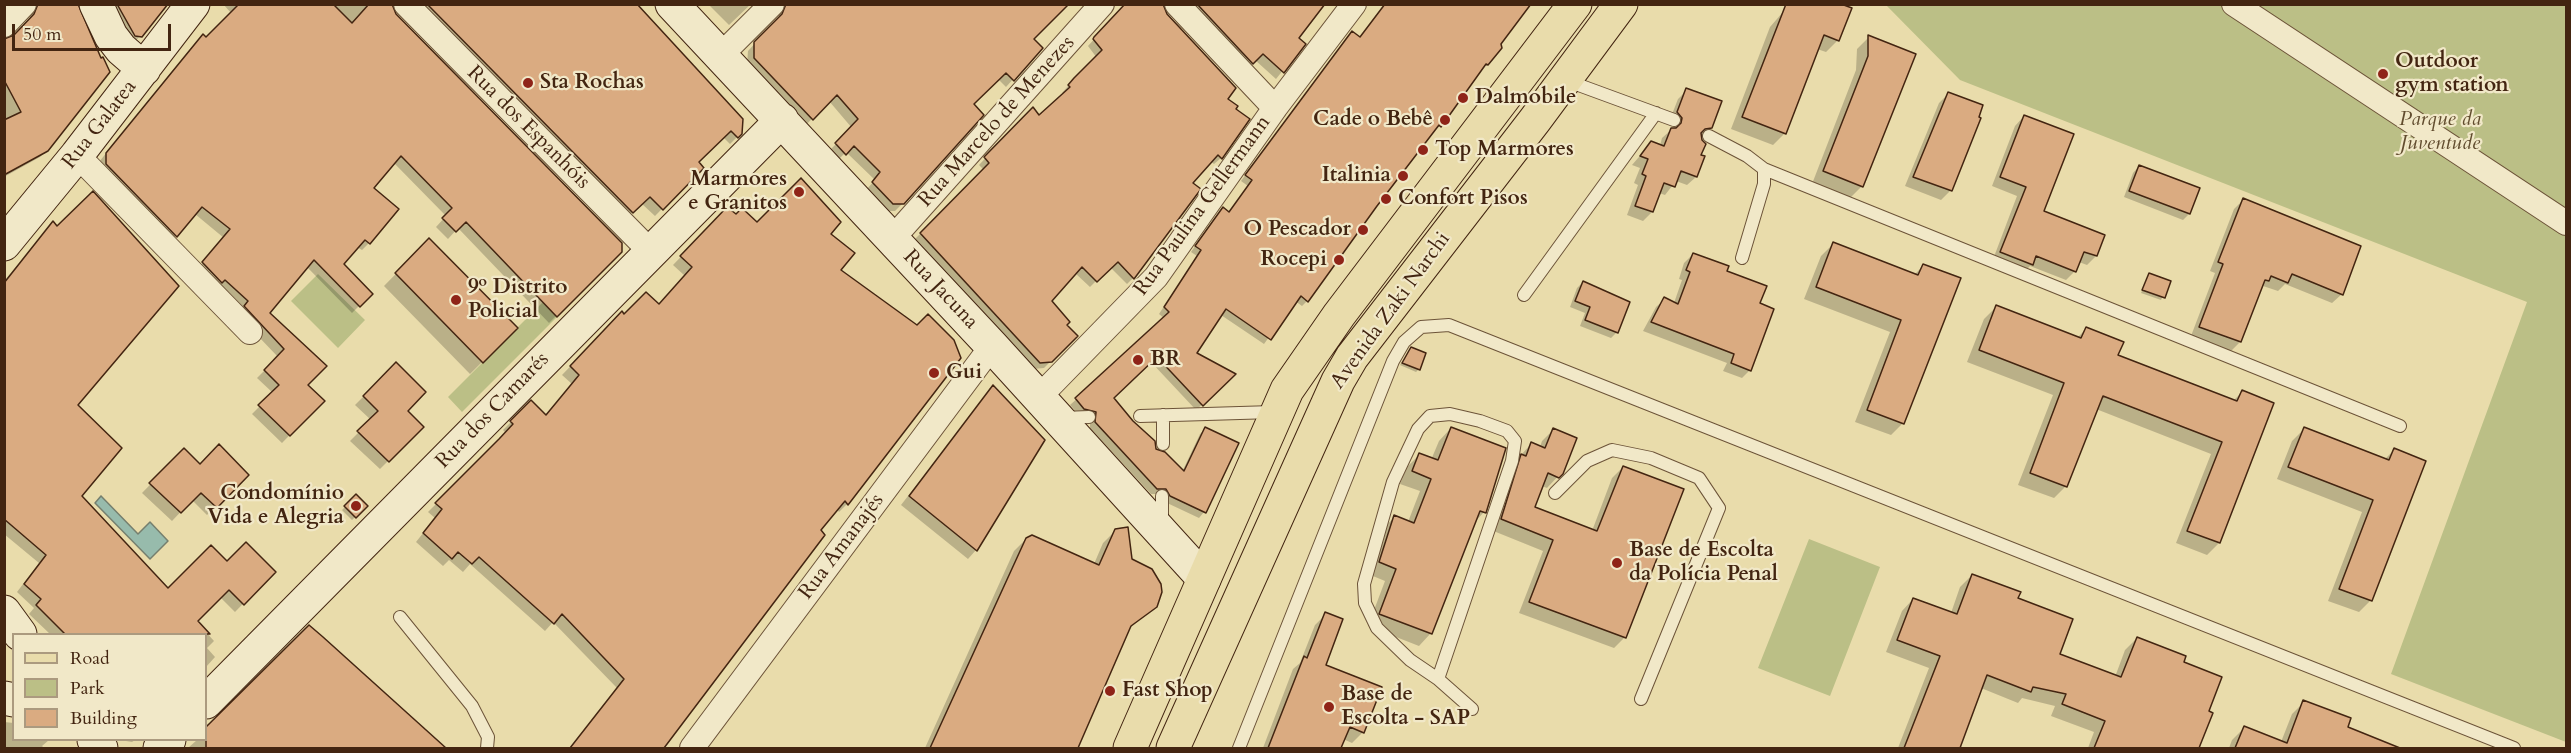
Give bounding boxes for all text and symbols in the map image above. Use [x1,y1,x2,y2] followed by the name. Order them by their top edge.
[15,12,174,50] scale bar
[23,22,62,47] text: 50 m
[913,31,1081,213] street label: Rua Marcelo de Menezes
[2395,49,2509,99] place label: Outdoor gym station
[461,61,595,195] street label: Rua dos Espanhóis
[2376,67,2390,81] marker: Outdoor gym station
[540,70,644,96] place label: Sta Rochas
[57,75,143,175] street label: Rua Galatea
[521,76,535,90] marker: Sta Rochas
[1475,85,1576,111] place label: Dalmobile
[1456,91,1470,105] marker: Dalmobile
[1313,107,1433,133] place label: Cade o Bebê
[2399,107,2481,157] park label: Parque da Juventude
[1129,111,1277,301] street label: Rua Paulina Gellermann
[1438,113,1452,127] marker: Cade o Bebê
[1435,137,1574,163] place label: Top Marmores
[1416,143,1430,157] marker: Top Marmores
[1322,163,1391,189] place label: Italinia
[688,167,787,217] place label: Marmores e Granitos
[1396,169,1410,183] marker: Italinia
[792,185,806,199] marker: Marmores e Granitos
[1398,186,1528,212] place label: Confort Pisos
[1379,192,1393,206] marker: Confort Pisos
[1244,217,1351,243] place label: O Pescador
[1356,223,1370,237] marker: O Pescador
[1326,228,1456,394] street label: Avenida Zaki Narchi
[897,245,983,335] street label: Rua Jacuna
[1261,247,1327,273] place label: Rocepi
[1332,253,1346,267] marker: Rocepi
[468,275,568,325] place label: 9º Distrito Policial
[449,293,463,307] marker: 9º Distrito Policial
[1150,347,1181,373] place label: BR
[431,348,555,474] street label: Rua dos Camarés
[1131,353,1145,367] marker: BR
[946,360,982,386] place label: Gui
[927,366,941,380] marker: Gui
[207,481,344,531] place label: Condomínio Vida e Alegria
[794,489,890,605] street label: Rua Amanajés
[349,499,363,513] marker: Condomínio Vida e Alegria
[1629,538,1778,588] place label: Base de Escolta da Polícia Penal
[1610,556,1624,570] marker: Base de Escolta da Polícia Penal
[12,633,207,741] legend
[70,646,110,671] text: Road
[70,676,105,701] text: Park
[1122,678,1213,704] place label: Fast Shop
[1341,682,1470,732] place label: Base de Escolta - SAP
[1103,684,1117,698] marker: Fast Shop
[1322,700,1336,714] marker: Base de Escolta - SAP
[70,706,137,731] text: Building

